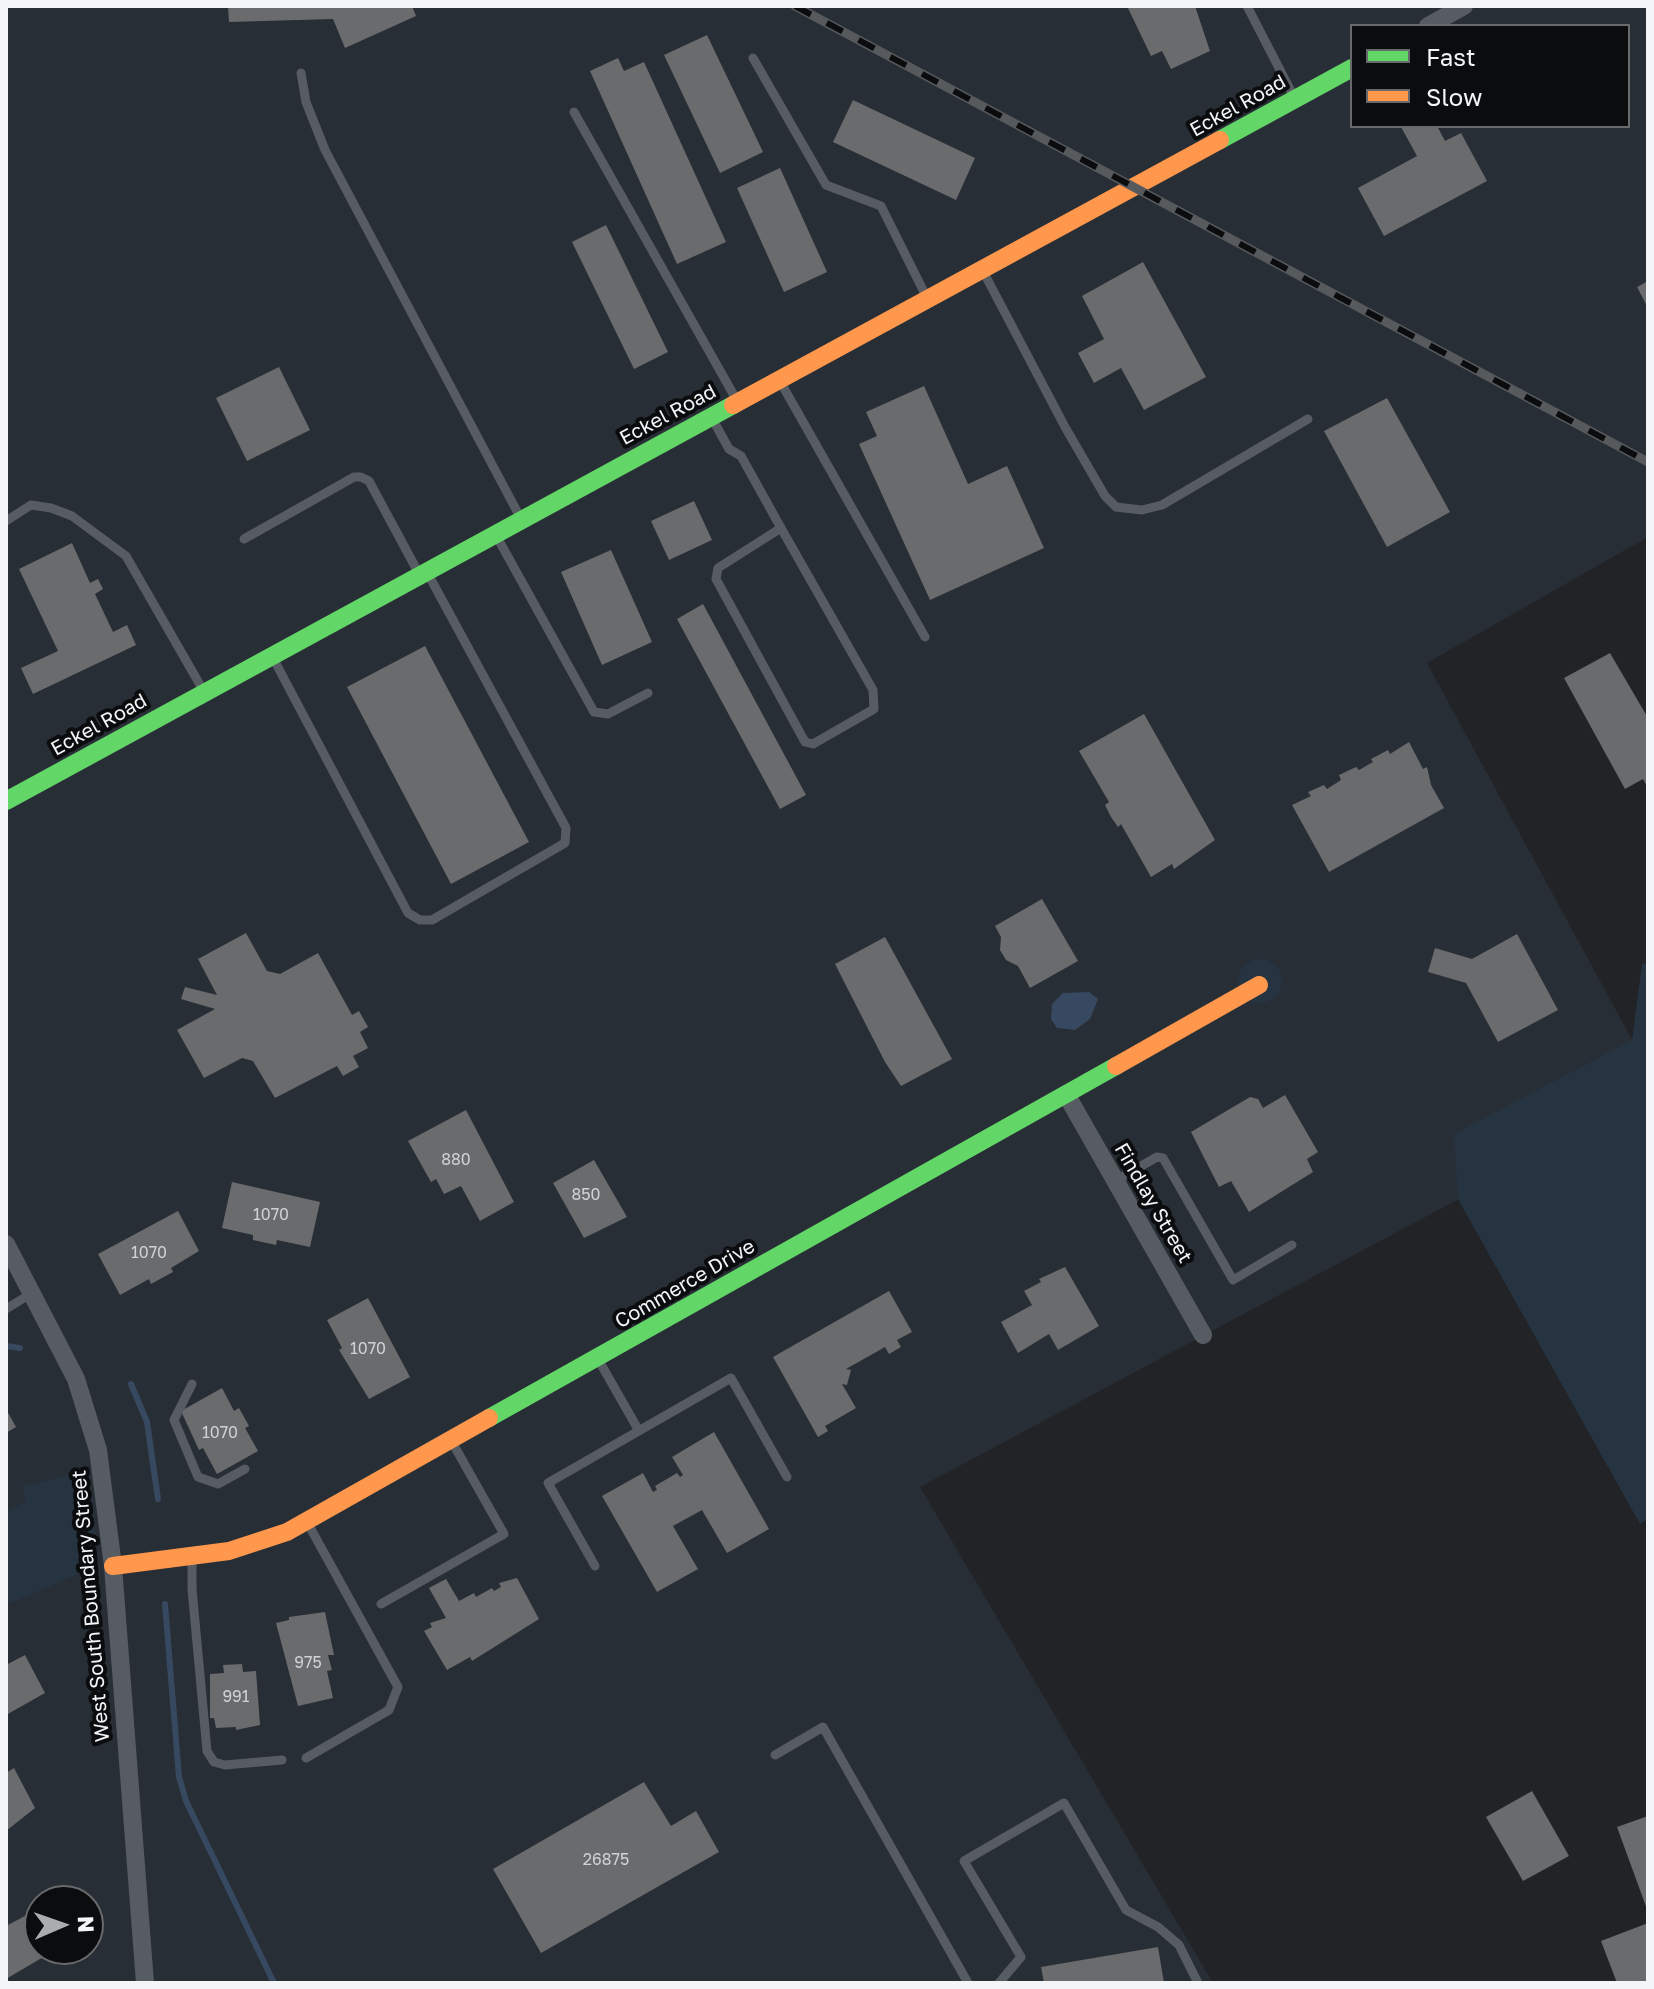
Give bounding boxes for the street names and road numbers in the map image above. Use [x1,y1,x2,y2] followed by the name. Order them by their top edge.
[1186,70,1290,142] street label: Eckel Road
[616,380,720,450] street label: Eckel Road
[47,689,151,761] street label: Eckel Road
[1109,1139,1197,1267] street label: Findlay Street
[611,1234,759,1334] street label: Commerce Drive
[67,1469,115,1743] street label: West South Boundary Street

